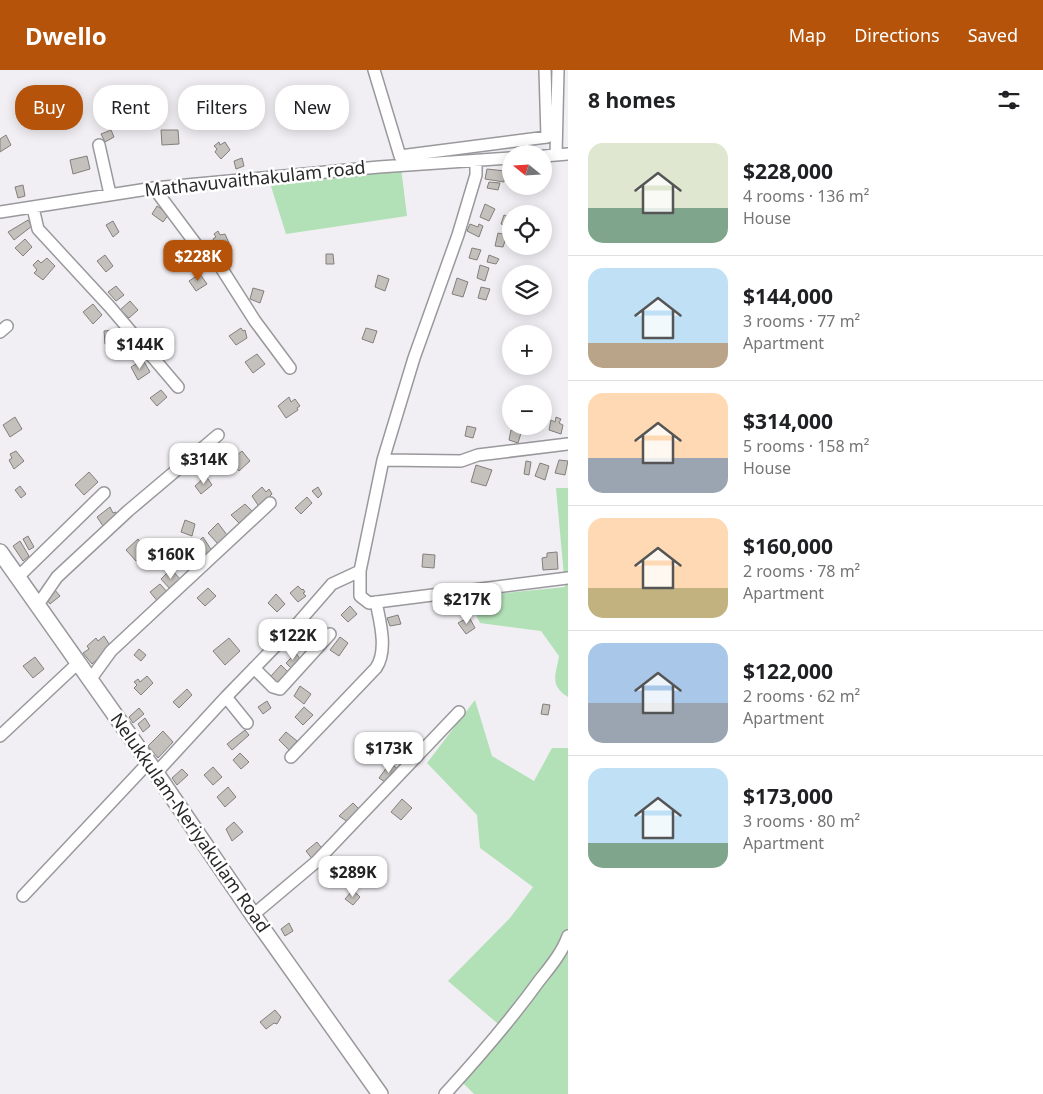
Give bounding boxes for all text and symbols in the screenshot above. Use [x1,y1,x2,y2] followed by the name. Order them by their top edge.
[25,19,107,52] text: Dwello
[789,23,826,47] text: Map
[854,23,940,47] text: Directions
[968,23,1018,47] text: Saved
[15,85,83,130] chip: Buy
[93,85,168,130] chip: Rent
[178,85,265,130] chip: Filters
[275,85,349,130] chip: New
[588,86,676,114] text: 8 homes
[995,86,1023,114] icon: filters
[502,145,552,195] north arrow
[502,145,552,435] map controls
[143,154,367,202] street label: Mathavuvaithakulam road
[743,157,833,185] text: $228,000
[628,163,688,223] icon: home
[743,185,869,207] text: 4 rooms · 136 m²
[502,205,552,255] button: locate
[743,207,791,229] text: House
[163,240,233,282] pin: $228K
[174,245,222,267] text: $228K
[502,265,552,315] button: layers
[743,282,833,310] text: $144,000
[628,288,688,348] icon: home
[743,310,860,332] text: 3 rooms · 77 m²
[502,325,552,375] button: +
[105,328,175,370] pin: $144K
[743,332,824,354] text: Apartment
[116,333,164,355] text: $144K
[502,385,552,435] button: −
[743,407,833,435] text: $314,000
[628,413,688,473] icon: home
[743,435,869,457] text: 5 rooms · 158 m²
[169,442,239,485] pin: $314K
[180,448,228,470] text: $314K
[743,457,791,479] text: House
[743,532,833,560] text: $160,000
[136,538,206,580] pin: $160K
[628,538,688,598] icon: home
[147,543,195,565] text: $160K
[743,560,860,582] text: 2 rooms · 78 m²
[432,582,502,625] pin: $217K
[743,582,824,604] text: Apartment
[443,588,491,610] text: $217K
[258,618,328,661] pin: $122K
[269,624,317,646] text: $122K
[743,657,833,685] text: $122,000
[628,663,688,723] icon: home
[743,685,860,707] text: 2 rooms · 62 m²
[743,707,824,729] text: Apartment
[106,708,276,937] street label: Nelukkulam-Neriyakulam Road
[354,732,424,774] pin: $173K
[365,737,413,759] text: $173K
[743,782,833,810] text: $173,000
[628,788,688,848] icon: home
[743,810,860,832] text: 3 rooms · 80 m²
[743,832,824,854] text: Apartment
[318,856,388,898] pin: $289K
[329,861,377,883] text: $289K

